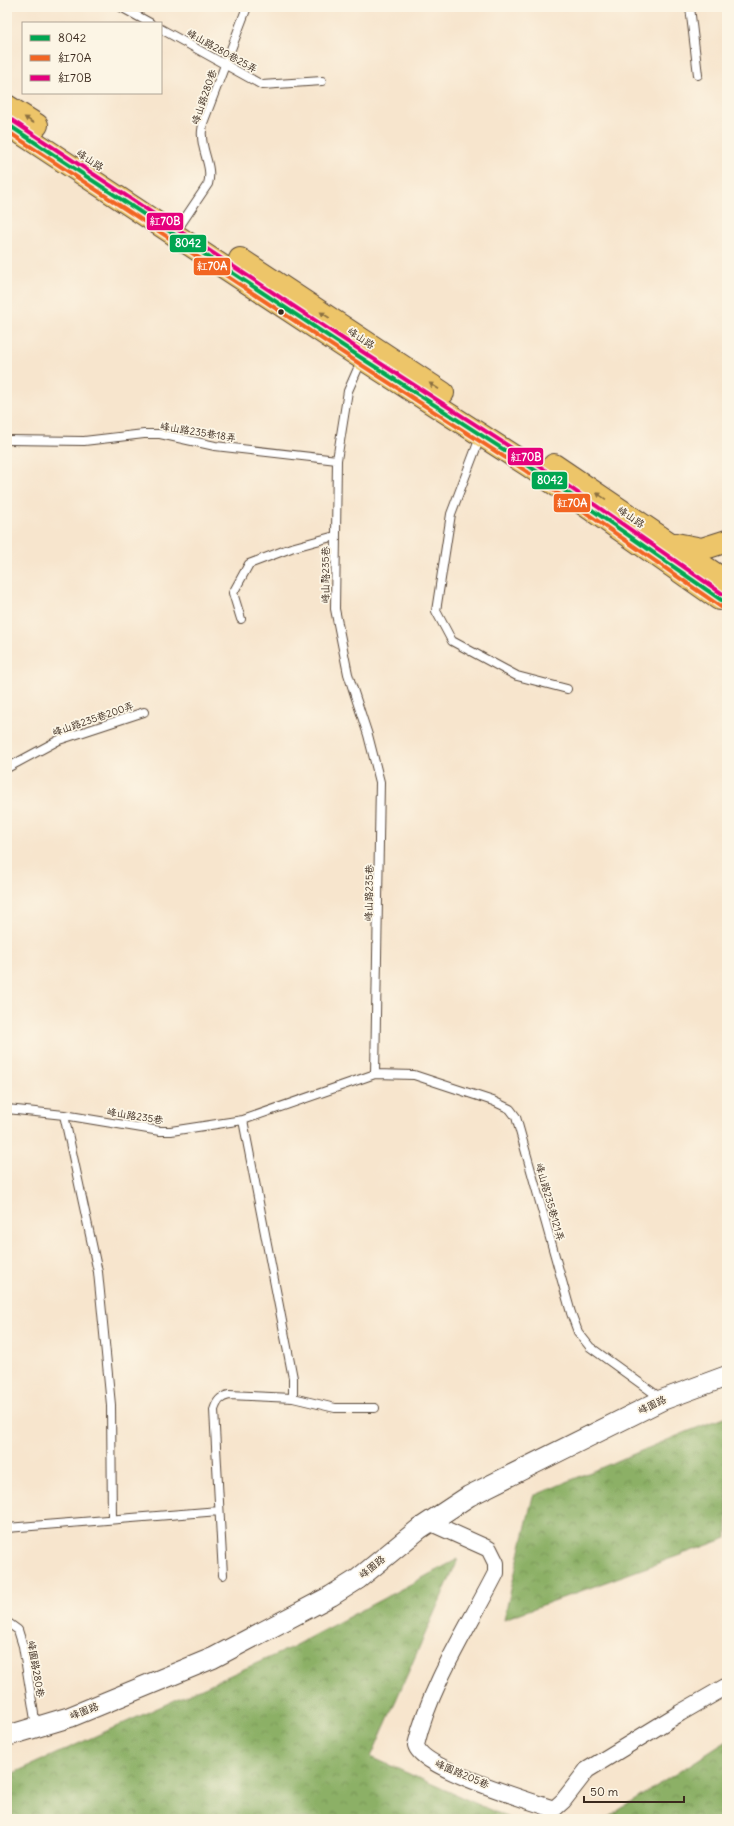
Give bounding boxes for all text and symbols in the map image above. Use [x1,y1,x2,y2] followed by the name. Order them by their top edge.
[22,22,162,94] legend
[184,26,260,76] street label: 峰山路280巷25弄
[58,30,87,45] text: 8042
[58,50,92,65] text: 紅70A
[188,67,220,126] street label: 峰山路280巷
[58,70,92,85] text: 紅70B
[24,116,35,124] one-way arrow
[74,146,106,174] street label: 峰山路
[146,212,184,231] line badge: 紅70B
[150,214,180,228] text: 紅70B
[169,234,207,253] line badge: 8042
[175,236,201,250] text: 8042
[193,257,231,276] line badge: 紅70A
[197,259,227,273] text: 紅70A
[276,307,286,317] unlabelled marker
[320,311,330,319] one-way arrow
[345,324,377,352] street label: 峰山路
[429,382,439,390] one-way arrow
[159,420,237,444] street label: 峰山路235巷18弄
[507,447,544,466] line badge: 紅70B
[511,450,541,464] text: 紅70B
[531,471,568,490] line badge: 8042
[537,473,563,487] text: 8042
[595,492,606,500] one-way arrow
[553,493,591,513] line badge: 紅70A
[557,496,587,510] text: 紅70A
[615,503,647,531] street label: 峰山路
[319,546,332,603] street label: 峰山路235巷
[50,699,136,739] street label: 峰山路235巷200弄
[362,863,376,922] street label: 峰山路235巷
[106,1105,165,1127] street label: 峰山路235巷
[533,1162,567,1242] street label: 峰山路235巷121弄
[636,1393,668,1417] street label: 峰園路
[356,1553,388,1581] street label: 峰園路
[25,1639,48,1700] street label: 峰園路280巷
[68,1700,100,1722] street label: 峰園路
[433,1757,492,1792] street label: 峰園路205巷
[584,1778,684,1804] scale bar
[590,1784,619,1799] text: 50 m

